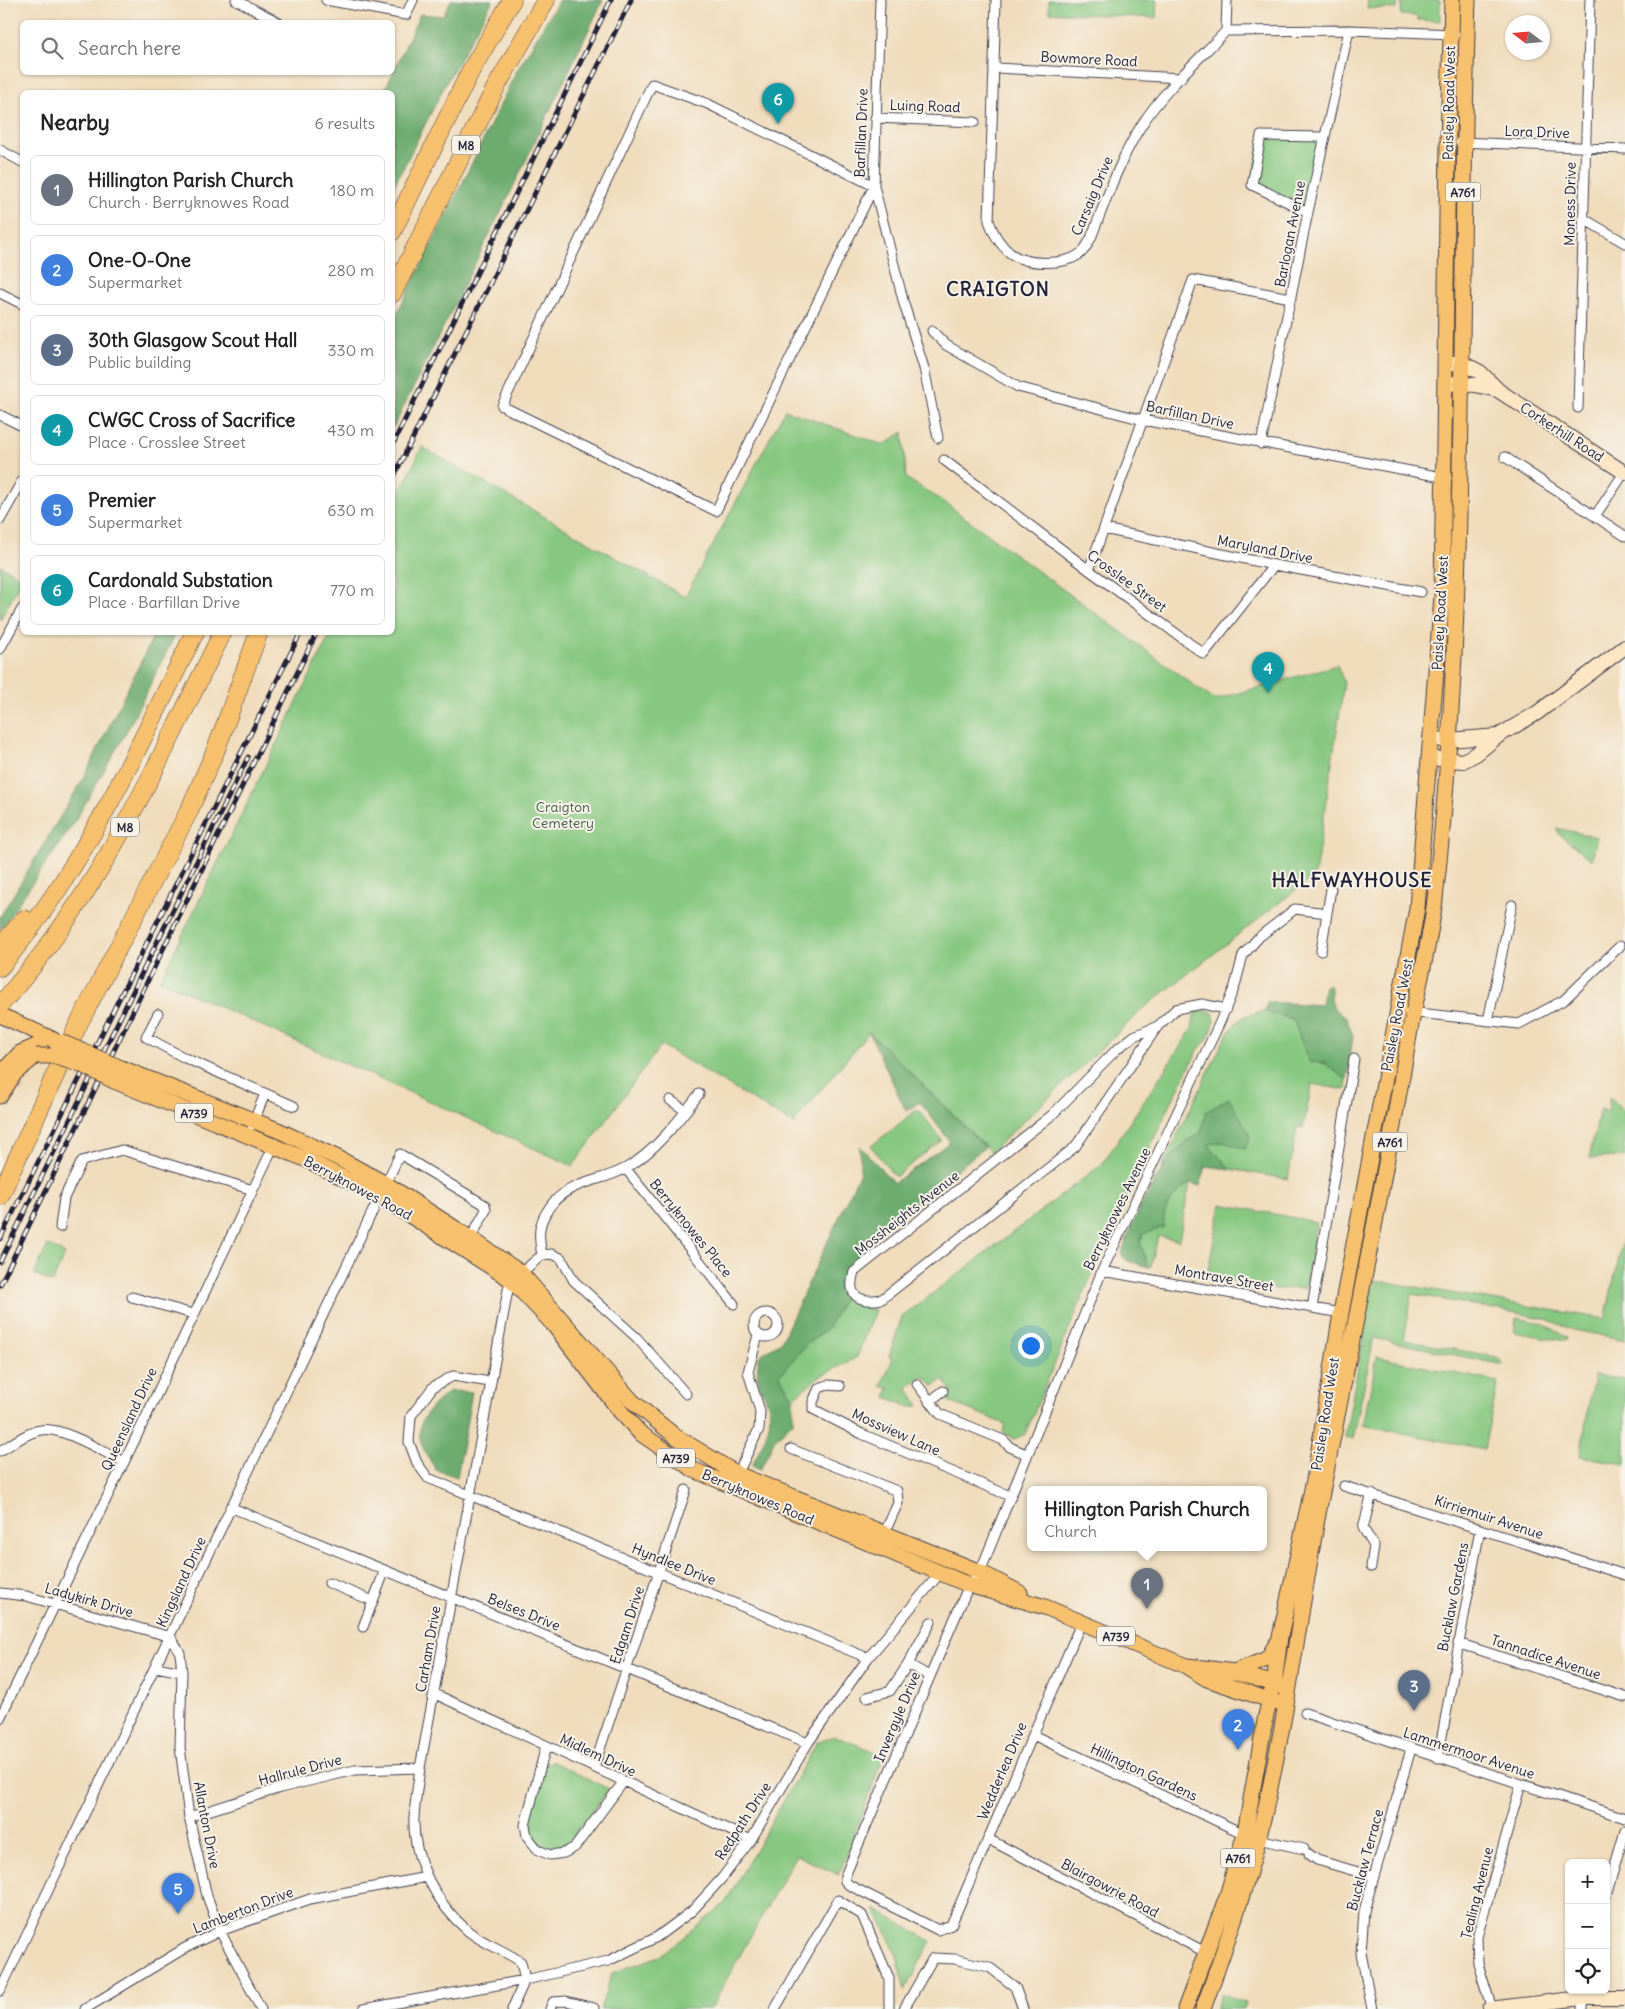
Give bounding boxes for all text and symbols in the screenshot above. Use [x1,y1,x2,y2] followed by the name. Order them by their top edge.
[1505,15,1550,60] north arrow
[20,20,395,75] search box
[38,34,66,62] icon: search
[78,36,181,60] text: Search here
[1439,45,1459,160] street label: Paisley Road West
[1040,47,1138,71] street label: Bowmore Road
[762,83,794,124] pin: 6
[850,88,872,178] street label: Barfillan Drive
[889,96,961,116] street label: Luing Road
[40,109,110,136] text: Nearby
[314,113,375,133] text: 6 results
[1504,122,1570,142] street label: Lora Drive
[452,136,480,154] road number: M8
[1067,154,1117,238] street label: Carsaig Drive
[1560,162,1580,246] street label: Moness Drive
[88,168,294,192] text: Hillington Parish Church
[1271,179,1309,289] street label: Barlogan Avenue
[54,180,60,200] text: 1
[330,180,374,200] text: 180 m
[1446,182,1480,202] road number: A761
[88,192,289,212] text: Church · Berryknowes Road
[88,248,191,272] text: One-O-One
[53,260,61,280] text: 2
[328,260,374,280] text: 280 m
[88,272,182,292] text: Supermarket
[946,277,1050,301] district label: CRAIGTON
[88,328,297,352] text: 30th Glasgow Scout Hall
[52,340,62,360] text: 3
[327,340,374,360] text: 330 m
[88,352,191,372] text: Public building
[1144,397,1236,433] street label: Barfillan Drive
[1517,398,1607,466] street label: Corkerhill Road
[88,408,295,432] text: CWGC Cross of Sacrifice
[52,420,62,440] text: 4
[327,420,374,440] text: 430 m
[88,432,246,452] text: Place · Crosslee Street
[88,488,156,512] text: Premier
[52,500,62,520] text: 5
[327,500,374,520] text: 630 m
[88,512,182,532] text: Supermarket
[1216,531,1314,567] street label: Maryland Drive
[1084,546,1171,616] street label: Crosslee Street
[1428,555,1452,671] street label: Paisley Road West
[88,568,273,592] text: Cardonald Substation
[52,580,62,600] text: 6
[330,580,374,600] text: 770 m
[88,592,240,612] text: Place · Barfillan Drive
[1252,652,1284,693] pin: 4
[532,798,594,832] park label: Craigton Cemetery
[111,818,139,836] road number: M8
[1272,868,1432,892] district label: HALFWAYHOUSE
[1377,957,1417,1073] street label: Paisley Road West
[175,1104,213,1122] road number: A739
[1372,1132,1408,1152] road number: A761
[1079,1145,1155,1273] street label: Berryknowes Avenue
[301,1152,415,1224] street label: Berryknowes Road
[851,1167,963,1259] street label: Mossheights Avenue
[646,1175,736,1281] street label: Berryknowes Place
[1173,1260,1275,1296] street label: Montrave Street
[1018,1333,1044,1359] your location
[1307,1356,1343,1472] street label: Paisley Road West
[97,1364,161,1474] street label: Queensland Drive
[849,1404,943,1460] street label: Mossview Lane
[657,1449,695,1468] road number: A739
[699,1465,817,1529] street label: Berryknowes Road
[1027,1486,1267,1551] popup
[1432,1491,1546,1543] street label: Kirriemuir Avenue
[1044,1497,1250,1521] text: Hillington Parish Church
[1044,1521,1097,1541] text: Church
[152,1534,210,1630] street label: Kingsland Drive
[629,1539,719,1589] street label: Hyndlee Drive
[1434,1541,1472,1653] street label: Bucklaw Gardens
[1131,1568,1163,1609] pin: 1
[43,1579,135,1621] street label: Ladykirk Drive
[606,1584,648,1666] street label: Edgam Drive
[485,1589,563,1635] street label: Belses Drive
[412,1604,444,1694] street label: Carham Drive
[1097,1626,1135,1645] road number: A739
[1489,1631,1603,1683] street label: Tannadice Avenue
[870,1669,924,1765] street label: Invergyle Drive
[1398,1670,1430,1711] pin: 3
[1222,1709,1254,1750] pin: 2
[973,1719,1031,1823] street label: Wedderlea Drive
[1401,1723,1537,1783] street label: Lammermoor Avenue
[557,1729,639,1781] street label: Midlem Drive
[1087,1739,1201,1805] street label: Hillington Gardens
[256,1750,344,1790] street label: Hallrule Drive
[711,1779,775,1863] street label: Redpath Drive
[190,1780,224,1870] street label: Allanton Drive
[1343,1807,1387,1913] street label: Bucklaw Terrace
[1457,1845,1497,1941] street label: Tealing Avenue
[1220,1849,1256,1868] road number: A761
[1058,1855,1162,1921] street label: Blairgowrie Road
[1565,1859,1610,1994] map controls
[1565,1859,1610,1904] button: +
[162,1873,194,1914] pin: 5
[190,1883,296,1937] street label: Lamberton Drive
[1565,1904,1610,1949] button: −
[1565,1949,1610,1994] button: locate

